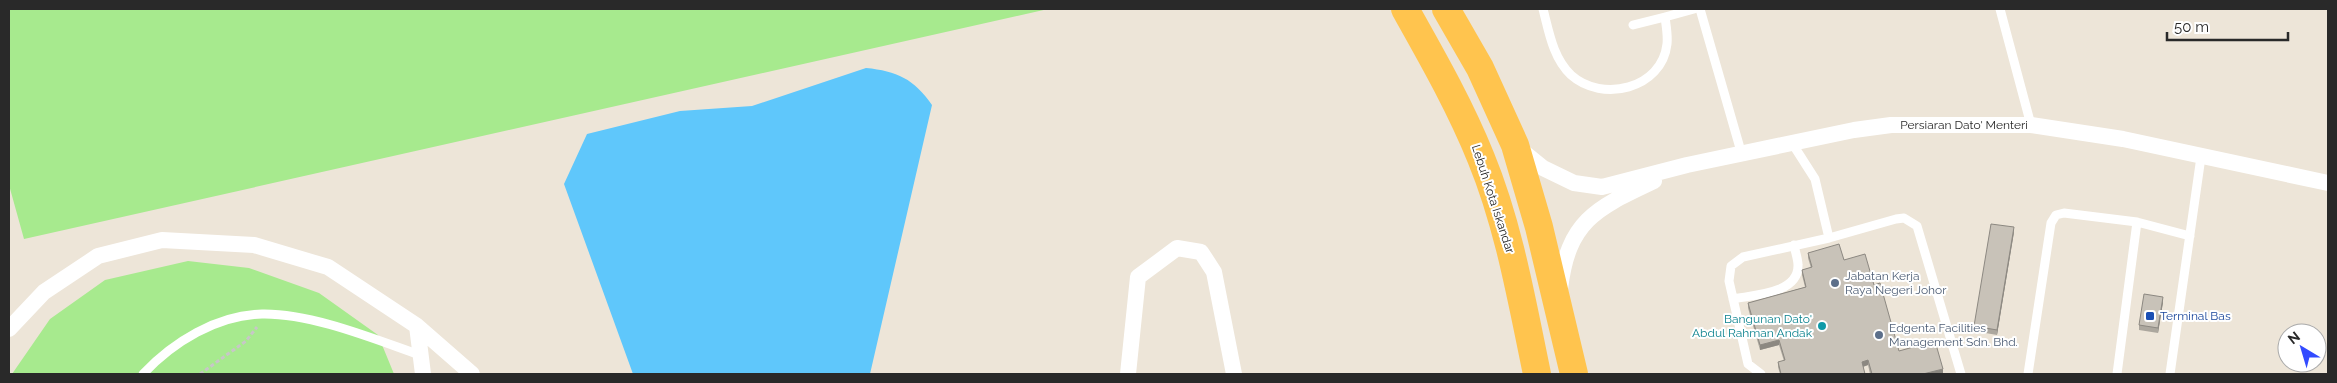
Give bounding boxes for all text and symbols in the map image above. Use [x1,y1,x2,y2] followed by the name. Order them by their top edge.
[2167,10,2288,42] scale bar
[2174,18,2209,36] text: 50 m
[1900,118,2028,132] street label: Persiaran Dato' Menteri
[1469,143,1517,256] street label: Lebuh Kota Iskandar
[1845,269,1947,297] place label: Jabatan Kerja Raya Negeri Johor
[1829,277,1841,289] marker: Jabatan Kerja Raya Negeri Johor
[2160,309,2231,323] place label: Terminal Bas
[2144,310,2156,322] marker: Terminal Bas
[1692,312,1813,340] place label: Bangunan Dato' Abdul Rahman Andak
[1816,320,1828,332] marker: Bangunan Dato' Abdul Rahman Andak
[1889,321,2018,349] place label: Edgenta Facilities Management Sdn. Bhd.
[2277,323,2327,373] north arrow
[2285,328,2303,347] text: N
[1873,329,1885,341] marker: Edgenta Facilities Management Sdn. Bhd.

